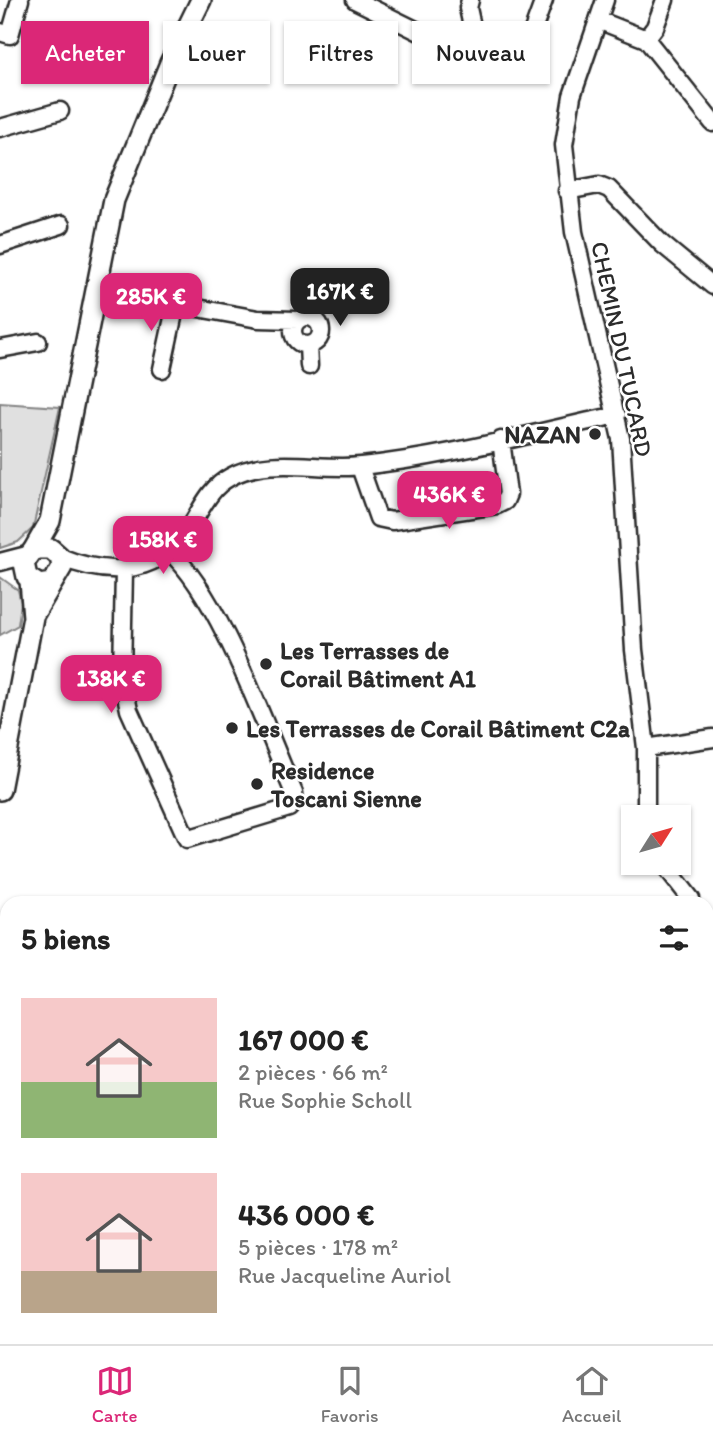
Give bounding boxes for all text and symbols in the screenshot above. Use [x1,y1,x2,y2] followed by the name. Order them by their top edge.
[21,21,149,84] chip: Acheter
[163,21,270,84] chip: Louer
[284,21,398,84] chip: Filtres
[412,21,550,84] chip: Nouveau
[585,239,659,459] street label: CHEMIN DU TUCARD
[283,268,397,328] pin: 167K €
[94,274,208,333] pin: 285K €
[306,277,374,305] text: 167K €
[116,282,186,310] text: 285K €
[504,420,581,449] place label: NAZAN
[587,426,603,442] marker: NAZAN
[392,472,506,531] pin: 436K €
[413,480,485,508] text: 436K €
[106,516,220,576] pin: 158K €
[129,525,197,553] text: 158K €
[280,636,477,693] place label: Les Terrasses de Corail Bâtiment A1
[54,656,168,715] pin: 138K €
[258,656,274,672] marker: Les Terrasses de Corail Bâtiment A1
[77,664,145,692] text: 138K €
[246,714,630,743] place label: Les Terrasses de Corail Bâtiment C2a
[224,720,240,736] marker: Les Terrasses de Corail Bâtiment C2a
[270,756,422,813] place label: Residence Toscani Sienne
[249,776,265,792] marker: Residence Toscani Sienne
[621,805,691,875] north arrow
[621,805,691,875] map controls
[655,919,693,957] icon: filters
[21,920,111,957] text: 5 biens
[238,1021,369,1058] text: 167 000 €
[77,1026,161,1110] icon: home
[238,1058,388,1086] text: 2 pièces · 66 m²
[238,1086,412,1114] text: Rue Sophie Scholl
[238,1196,374,1233] text: 436 000 €
[77,1201,161,1285] icon: home
[238,1233,398,1261] text: 5 pièces · 178 m²
[238,1261,451,1289] text: Rue Jacqueline Auriol
[92,1362,137,1427] tab: Carte
[321,1362,379,1427] tab: Favoris
[562,1362,621,1427] tab: Accueil

